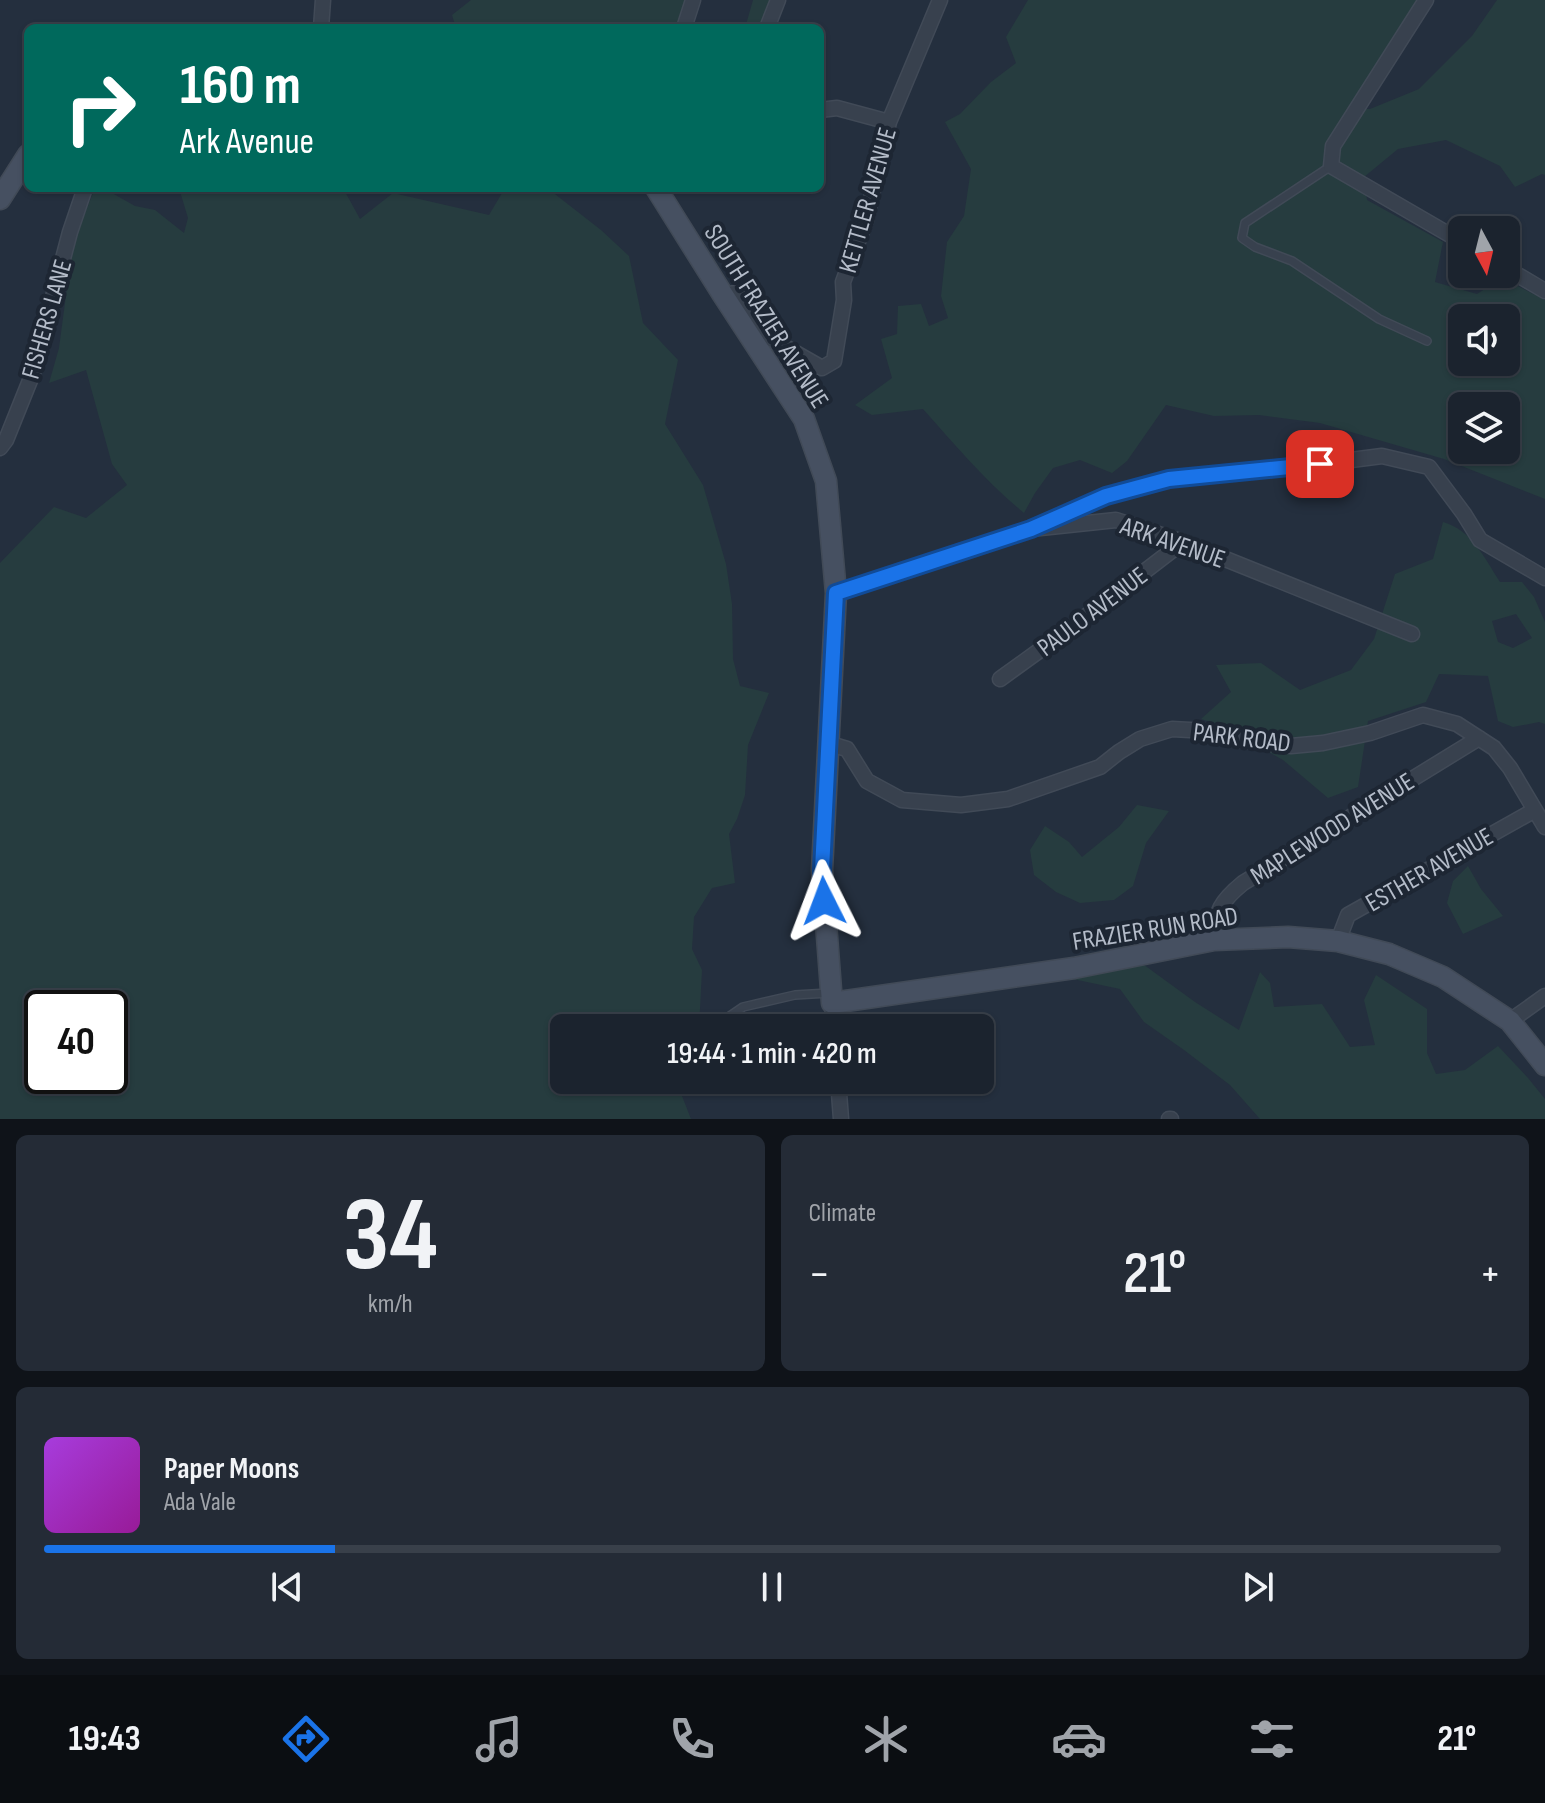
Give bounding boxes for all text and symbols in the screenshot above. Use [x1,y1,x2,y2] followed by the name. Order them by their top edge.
[180,53,301,120] text: 160 m
[48,56,152,160] icon: right
[180,121,314,164] text: Ark Avenue
[833,124,904,277] street label: KETTLER AVENUE
[1448,216,1520,288] north arrow
[1448,216,1520,464] map controls
[697,219,835,414] street label: SOUTH FRAZIER AVENUE
[16,256,79,383] street label: FISHERS LANE
[1448,304,1520,376] button: sound
[1448,392,1520,464] button: layers
[1286,430,1354,498] pin
[1298,442,1342,486] icon: arrive
[1115,511,1229,576] street label: ARK AVENUE
[1032,561,1154,664] street label: PAULO AVENUE
[1191,717,1292,760] street label: PARK ROAD
[1245,767,1420,892] street label: MAPLEWOOD AVENUE
[1361,821,1499,919] street label: ESTHER AVENUE
[782,859,866,943] position arrow
[1070,901,1240,958] street label: FRAZIER RUN ROAD
[24,990,128,1094] speed limit sign: 40
[667,1036,877,1072] text: 19:44 · 1 min · 420 m
[343,1174,438,1299] text: 34
[809,1198,876,1229] text: Climate
[1123,1238,1186,1310] text: 21°
[809,1248,830,1301] text: −
[1479,1248,1501,1301] text: +
[368,1289,413,1320] text: km/h
[164,1451,299,1487] text: Paper Moons
[164,1487,236,1518] text: Ada Vale
[265,1565,309,1609] icon: previous
[750,1565,794,1609] icon: pause
[1236,1565,1280,1609] icon: next
[278,1711,334,1767] icon: directions
[471,1711,527,1767] icon: music
[664,1711,720,1767] icon: phone
[858,1711,914,1767] icon: climate
[1051,1711,1107,1767] icon: car
[1244,1711,1300,1767] icon: filters
[69,1718,141,1761] text: 19:43
[1437,1718,1476,1761] text: 21°

